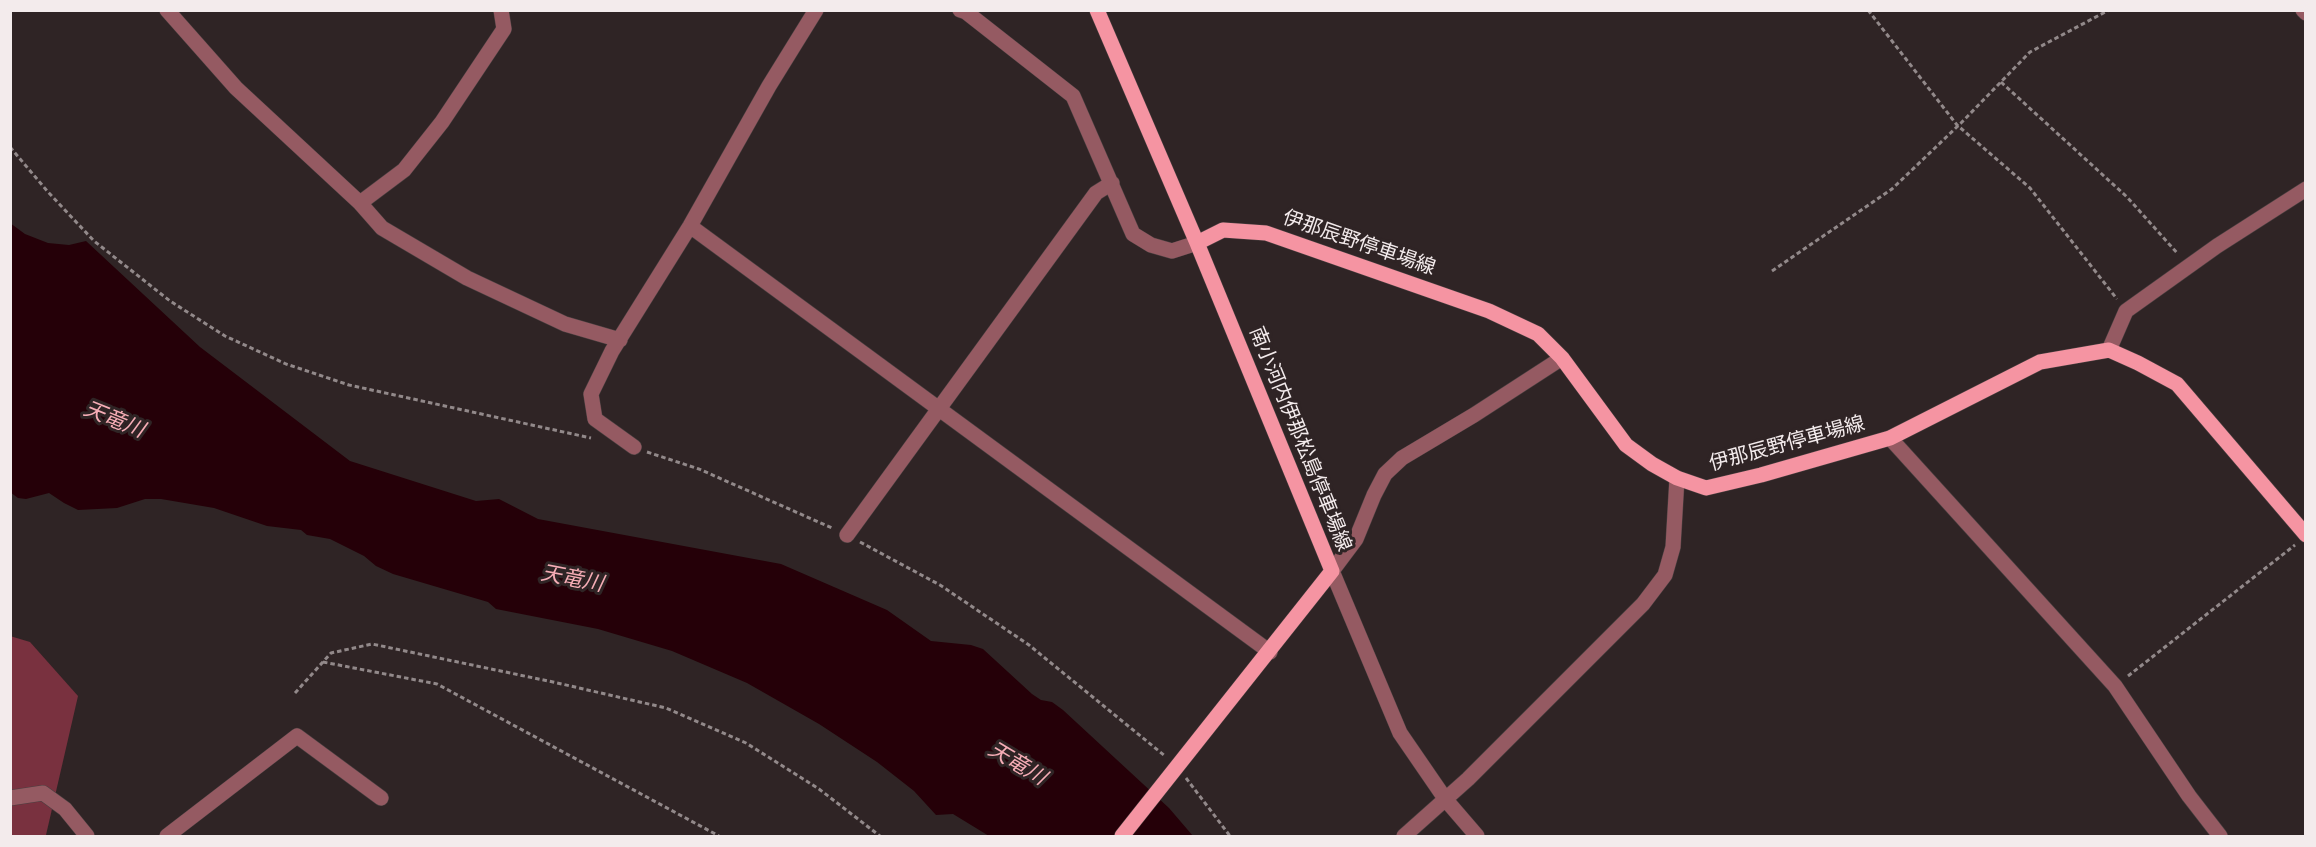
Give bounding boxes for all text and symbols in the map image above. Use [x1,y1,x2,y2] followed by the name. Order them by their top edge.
[1279,206,1439,280] street label: 伊那辰野停車場線
[1244,323,1356,555] street label: 南小河内伊那松島停車場線
[80,397,148,443] water label: 天竜川
[1707,412,1867,476] street label: 伊那辰野停車場線
[539,561,605,597] water label: 天竜川
[984,737,1050,791] water label: 天竜川

